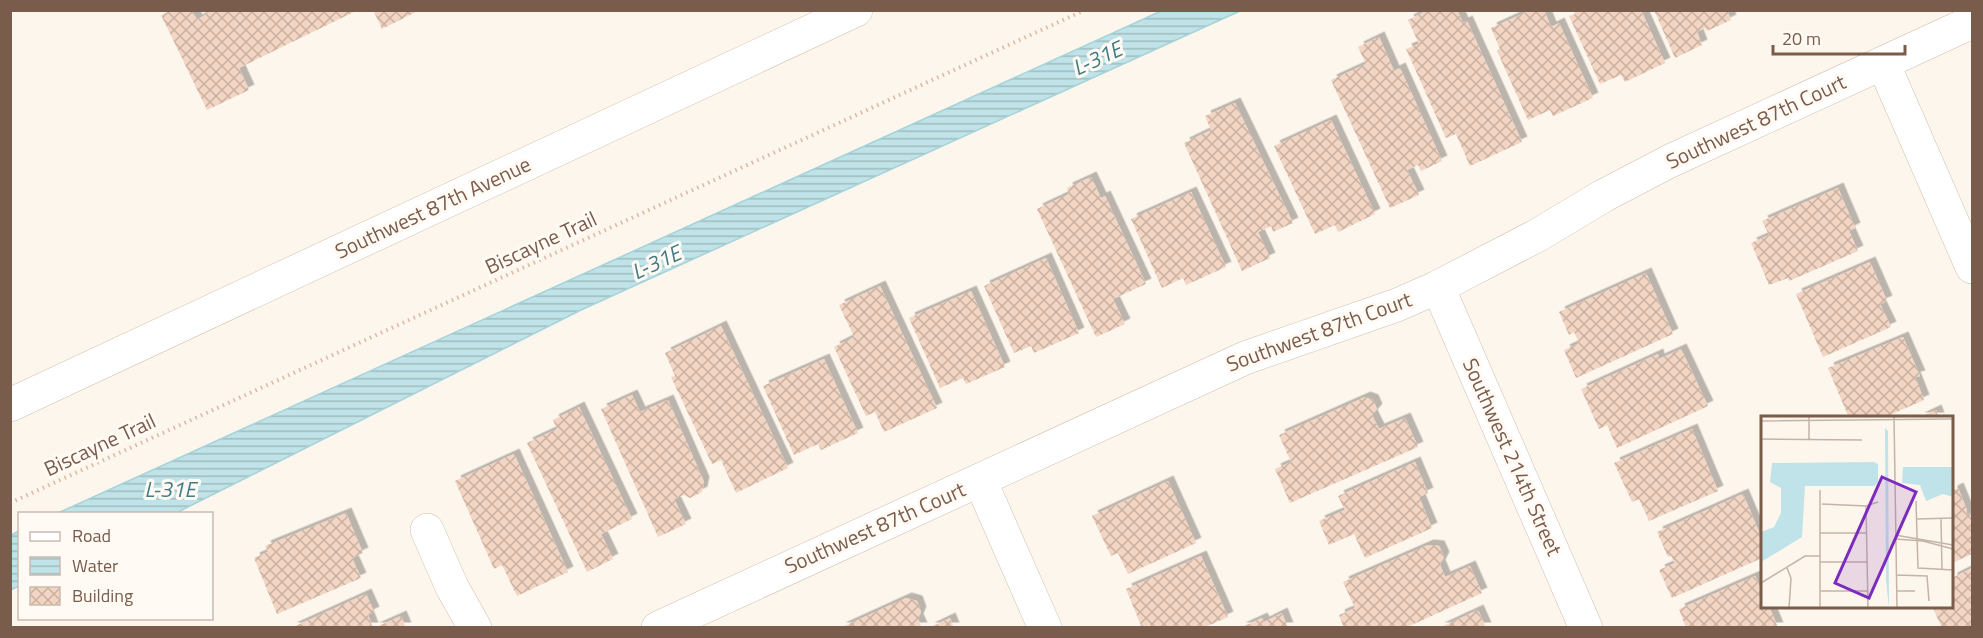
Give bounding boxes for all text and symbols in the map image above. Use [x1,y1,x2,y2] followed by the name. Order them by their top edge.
[1773,18,1905,56] scale bar
[1782,25,1821,52] text: 20 m
[1067,31,1130,84] water label: L-31E
[1660,65,1851,177] street label: Southwest 87th Court
[329,148,536,267] street label: Southwest 87th Avenue
[479,202,602,282] street label: Biscayne Trail
[626,235,689,288] water label: L-31E
[1221,282,1416,379] street label: Southwest 87th Court
[1455,353,1571,561] street label: Southwest 214th Street
[38,404,161,484] street label: Biscayne Trail
[1761,416,1953,608] inset map
[144,472,198,506] water label: L-31E
[779,472,971,581] street label: Southwest 87th Court
[18,512,213,620] legend
[72,522,111,549] text: Road
[72,552,118,579] text: Water
[72,582,133,609] text: Building

